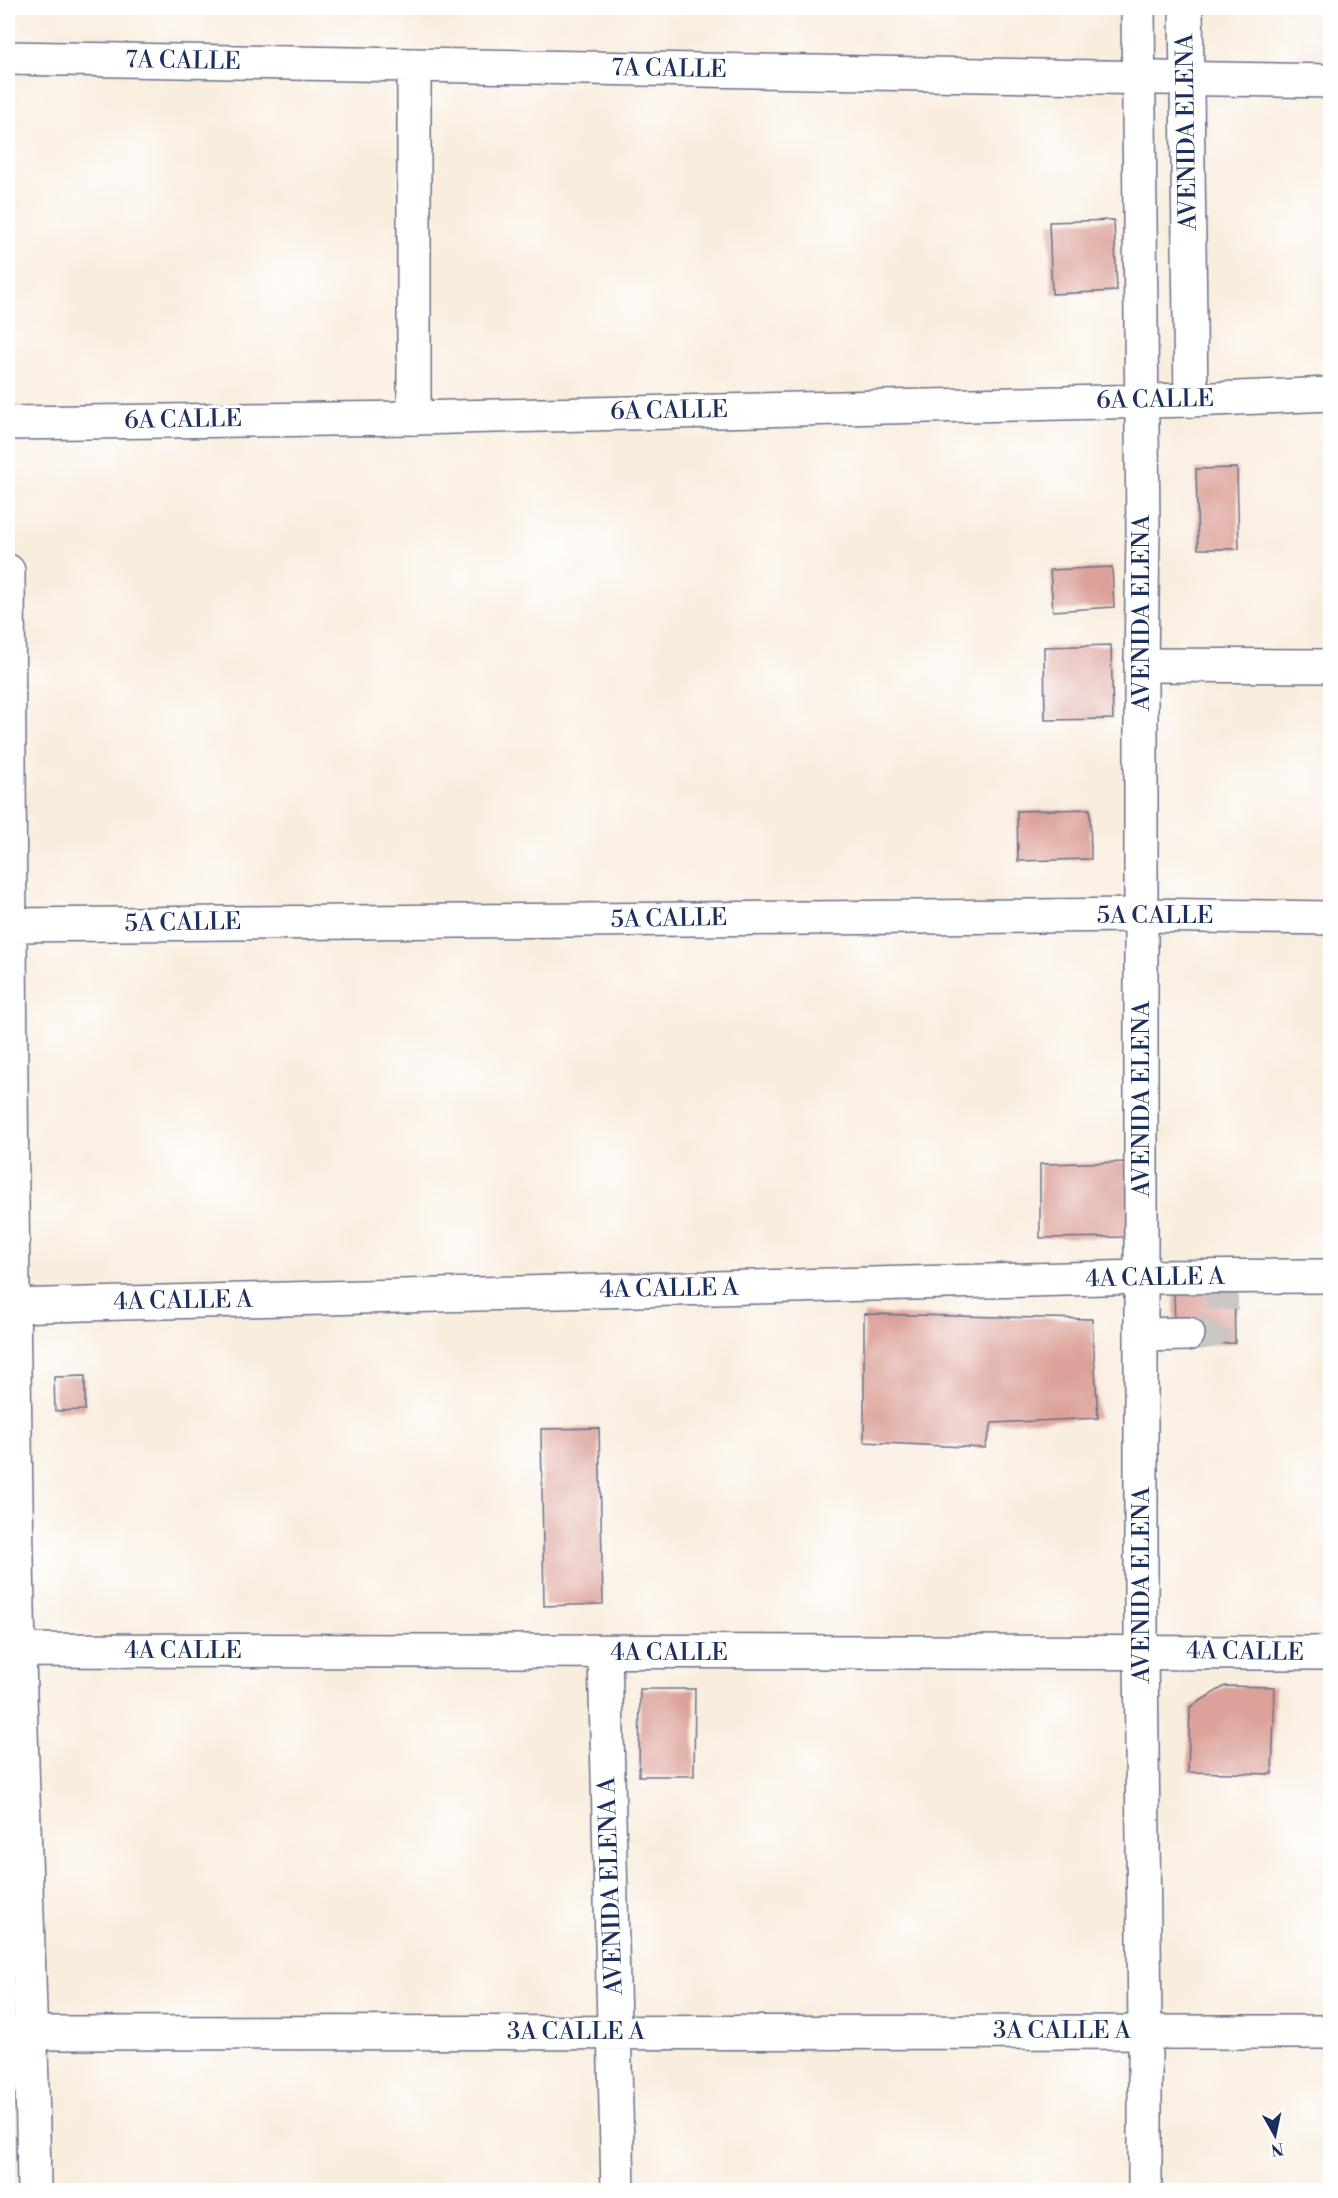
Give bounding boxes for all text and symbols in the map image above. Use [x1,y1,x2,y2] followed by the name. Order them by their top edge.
[1170,33,1204,232] street label: AVENIDA ELENA
[125,45,241,77] street label: 7A CALLE
[611,53,727,85] street label: 7A CALLE
[1096,384,1214,416] street label: 6A CALLE
[610,395,728,427] street label: 6A CALLE
[124,404,242,436] street label: 6A CALLE
[1127,514,1157,712] street label: AVENIDA ELENA
[1097,901,1213,931] street label: 5A CALLE
[610,903,728,935] street label: 5A CALLE
[124,907,242,939] street label: 5A CALLE
[1127,1000,1157,1198] street label: AVENIDA ELENA
[1085,1262,1225,1294] street label: 4A CALLE A
[599,1273,739,1305] street label: 4A CALLE A
[113,1285,253,1317] street label: 4A CALLE A
[1127,1486,1157,1684] street label: AVENIDA ELENA
[124,1636,242,1666] street label: 4A CALLE
[1186,1636,1304,1668] street label: 4A CALLE
[610,1638,728,1668] street label: 4A CALLE
[592,1776,630,1996] street label: AVENIDA ELENA A
[993,2016,1132,2046] street label: 3A CALLE A
[507,2017,646,2047] street label: 3A CALLE A
[1245,2105,1305,2165] north arrow
[1269,2138,1285,2160] text: N

